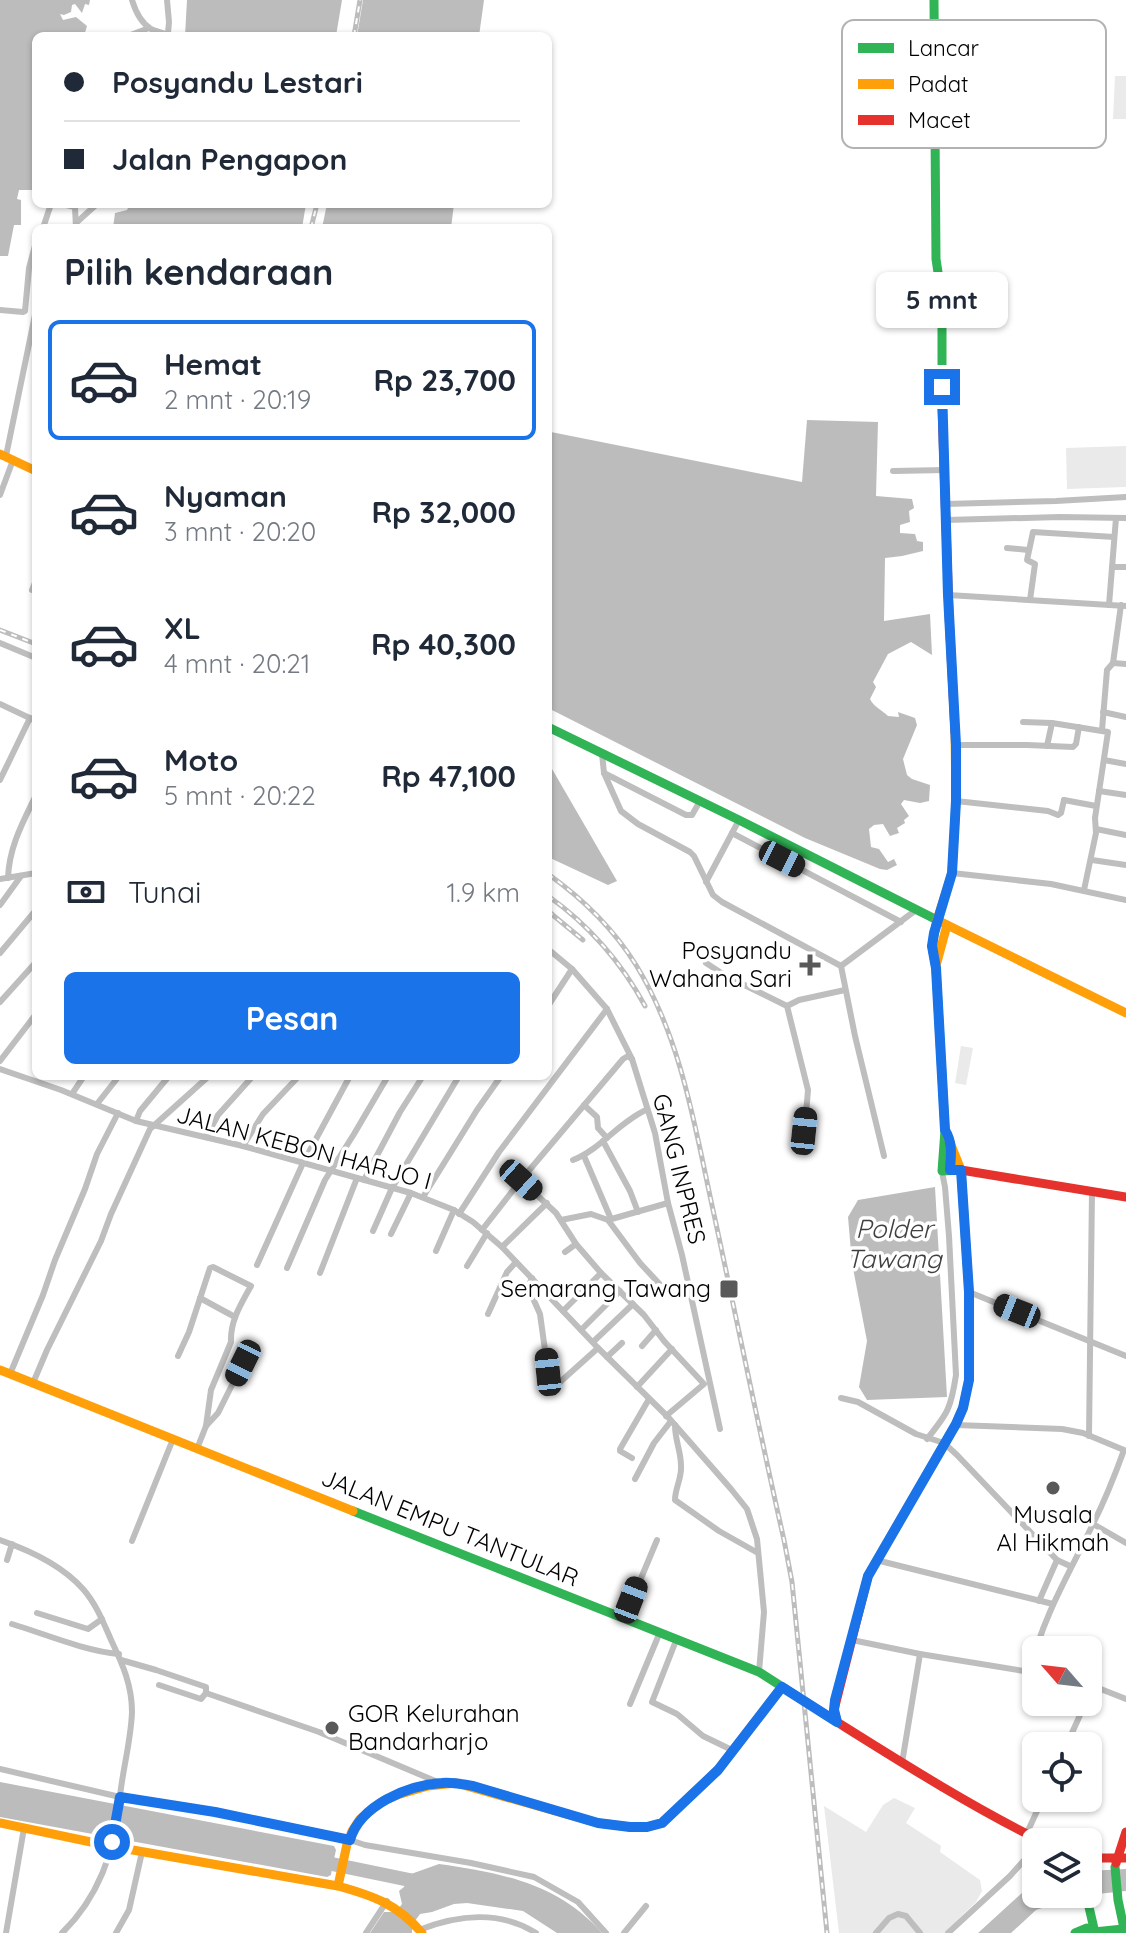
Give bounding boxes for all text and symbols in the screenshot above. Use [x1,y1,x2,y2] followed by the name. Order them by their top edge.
[842,20,1106,148] legend
[908,34,979,62] text: Lancar
[112,63,363,101] text: Posyandu Lestari
[908,70,968,98] text: Padat
[908,106,971,134] text: Macet
[112,140,347,178] text: Jalan Pengapon
[64,249,333,294] text: Pilih kendaraan
[876,271,1008,327] callout: 5 mnt
[906,283,978,316] text: 5 mnt
[68,344,140,416] icon: car
[164,345,262,383] text: Hemat
[373,361,516,399] text: Rp 23,700
[924,369,960,405] route end
[164,383,311,416] text: 2 mnt · 20:19
[68,476,140,548] icon: car
[164,477,287,515] text: Nyaman
[371,493,516,531] text: Rp 32,000
[164,515,316,548] text: 3 mnt · 20:20
[68,608,140,680] icon: car
[164,609,201,647] text: XL
[371,625,516,663] text: Rp 40,300
[164,647,310,680] text: 4 mnt · 20:21
[68,740,140,812] icon: car
[164,741,238,779] text: Moto
[381,757,516,795] text: Rp 47,100
[164,779,316,812] text: 5 mnt · 20:22
[755,837,809,881] car
[64,870,108,914] icon: cash
[128,873,202,911] text: Tunai
[446,876,520,909] text: 1.9 km
[649,935,792,993] place label: Posyandu Wahana Sari
[799,954,821,976] marker: Posyandu Wahana Sari
[64,972,520,1064] button: Pesan
[647,1090,713,1247] street label: GANG INPRES
[174,1099,435,1196] street label: JALAN KEBON HARJO I
[790,1106,818,1156] car
[495,1155,547,1205] car
[846,1212,943,1275] water label: Polder Tawang
[501,1273,711,1303] place label: Semarang Tawang
[718,1278,740,1300] marker: Semarang Tawang
[990,1291,1044,1331] car
[222,1336,264,1390] car
[534,1347,562,1397] car
[317,1462,583,1592] street label: JALAN EMPU TANTULAR
[1044,1479,1062,1497] marker: Musala Al Hikmah
[997,1499,1109,1557] place label: Musala Al Hikmah
[611,1573,651,1627] car
[1022,1636,1102,1716] north arrow
[1022,1636,1102,1908] map controls
[348,1698,520,1756] place label: GOR Kelurahan Bandarharjo
[323,1719,341,1737] marker: GOR Kelurahan Bandarharjo
[1022,1732,1102,1812] button: locate
[94,1824,130,1860] route start
[1022,1828,1102,1908] button: layers

